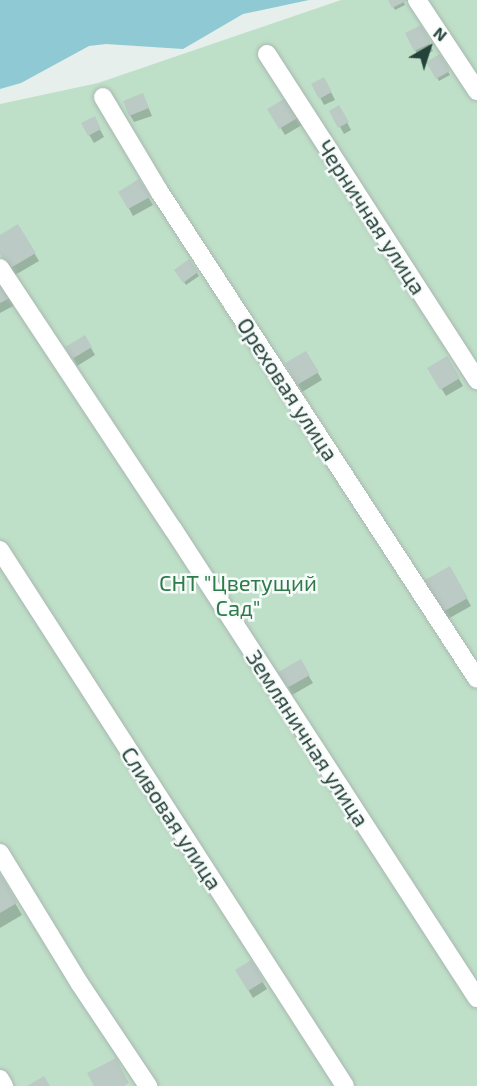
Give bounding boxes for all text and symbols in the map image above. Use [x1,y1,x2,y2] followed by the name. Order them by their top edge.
[399,18,459,78] north arrow
[430,23,451,45] text: N
[312,135,432,299] street label: Черничная улица
[232,312,344,466] street label: Ореховая улица
[159,569,317,620] park label: СНТ "Цветущий Сад"
[241,645,375,831] street label: Земляничная улица
[116,742,228,894] street label: Сливовая улица

